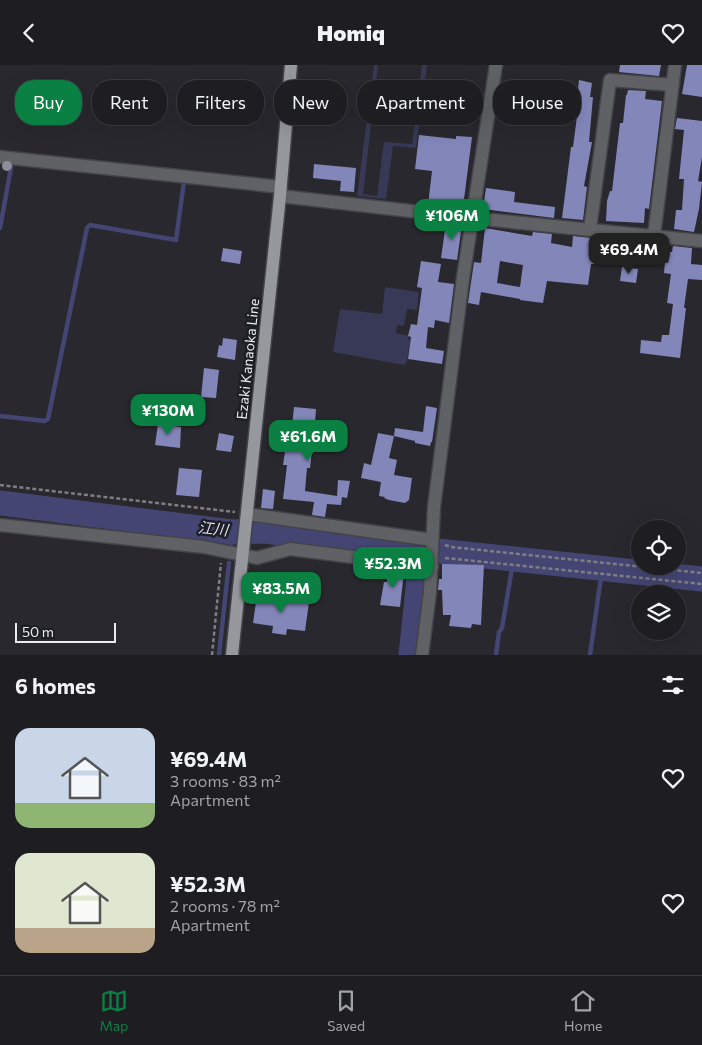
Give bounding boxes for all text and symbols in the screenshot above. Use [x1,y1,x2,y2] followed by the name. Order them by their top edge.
[15,19,43,47] icon: back
[317,19,385,46] text: Homiq
[659,19,687,47] icon: heart
[15,80,82,125] chip: Buy
[92,80,167,125] chip: Rent
[177,80,264,125] chip: Filters
[274,80,347,125] chip: New
[357,80,483,125] chip: Apartment
[493,80,581,125] chip: House
[417,199,487,241] pin: ¥106M
[425,205,479,224] text: ¥106M
[588,233,670,275] pin: ¥69.4M
[600,239,658,258] text: ¥69.4M
[233,298,262,420] street label: Ezaki Kanaoka Line
[133,393,203,436] pin: ¥130M
[142,400,194,419] text: ¥130M
[267,419,349,462] pin: ¥61.6M
[280,426,336,445] text: ¥61.6M
[197,517,231,539] water label: 江川
[631,520,686,640] map controls
[631,520,686,575] button: locate
[352,547,434,589] pin: ¥52.3M
[364,553,422,572] text: ¥52.3M
[240,571,322,614] pin: ¥83.5M
[252,578,310,597] text: ¥83.5M
[631,585,686,640] button: layers
[15,620,116,643] scale bar
[22,623,54,640] text: 50 m
[659,671,687,699] icon: filters
[15,673,96,698] text: 6 homes
[170,746,247,771] text: ¥69.4M
[55,748,115,808] icon: home
[659,764,687,792] icon: heart
[170,771,281,790] text: 3 rooms · 83 m²
[170,790,250,809] text: Apartment
[170,871,246,896] text: ¥52.3M
[55,873,115,933] icon: home
[659,889,687,917] icon: heart
[170,896,280,915] text: 2 rooms · 78 m²
[170,915,250,934] text: Apartment
[99,987,128,1034] tab: Map
[327,987,365,1034] tab: Saved
[564,987,603,1034] tab: Home

